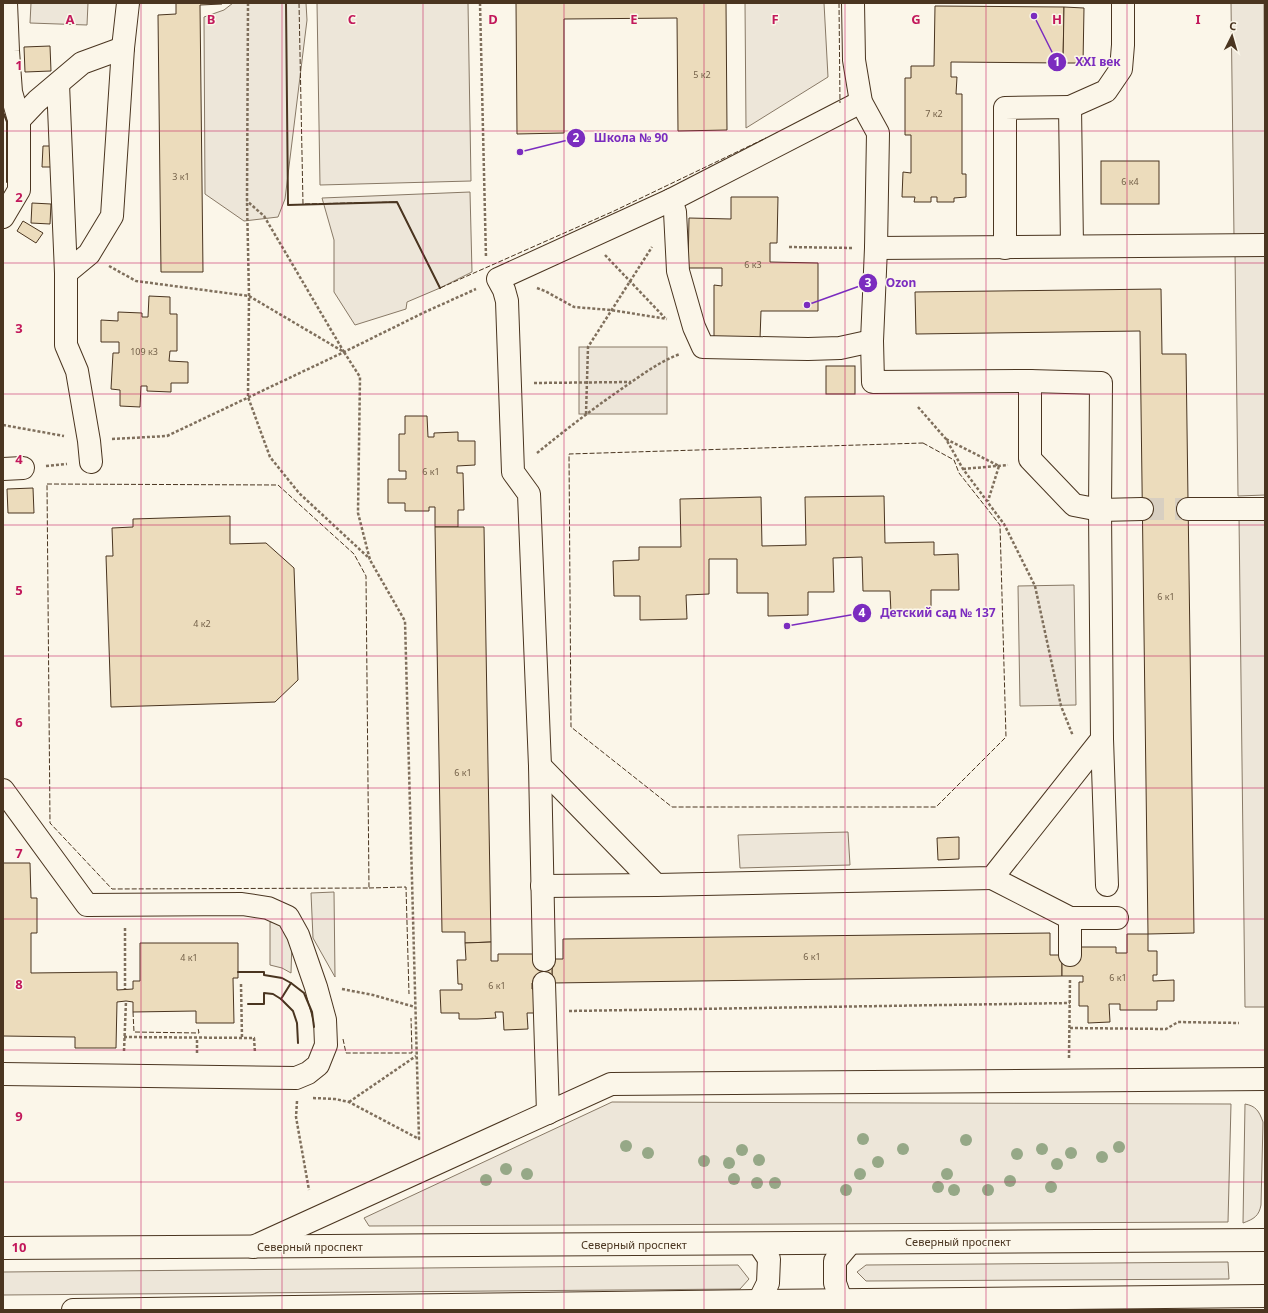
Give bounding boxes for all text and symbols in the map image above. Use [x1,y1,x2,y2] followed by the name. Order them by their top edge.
[66,10,75,28] text: A
[207,10,215,28] text: B
[348,10,356,28] text: C
[488,10,498,28] text: D
[630,10,638,28] text: E
[771,10,779,28] text: F
[911,10,921,28] text: G
[1052,10,1062,28] text: H
[1195,10,1201,28] text: I
[1212,16,1252,56] north arrow
[1229,18,1237,33] text: С
[1047,50,1129,74] callout: XXI век
[1054,53,1060,70] text: 1
[1075,53,1121,70] text: XXI век
[15,56,23,74] text: 1
[693,68,711,81] house number: 5 к2
[925,107,943,120] house number: 7 к2
[566,126,676,150] callout: Школа № 90
[573,129,580,146] text: 2
[594,129,668,146] text: Школа № 90
[172,170,190,183] house number: 3 к1
[1121,175,1139,188] house number: 6 к4
[15,188,23,206] text: 2
[744,258,762,271] house number: 6 к3
[858,271,925,295] callout: Ozon
[865,274,872,291] text: 3
[886,274,916,291] text: Ozon
[15,319,23,337] text: 3
[130,345,158,358] house number: 109 к3
[15,450,23,468] text: 4
[422,465,440,478] house number: 6 к1
[15,581,23,599] text: 5
[1157,590,1175,603] house number: 6 к1
[852,601,1004,625] callout: Детский сад № 137
[859,604,866,621] text: 4
[880,604,996,621] text: Детский сад № 137
[193,617,211,630] house number: 4 к2
[15,713,23,731] text: 6
[454,766,472,779] house number: 6 к1
[15,844,23,862] text: 7
[803,950,821,963] house number: 6 к1
[180,951,198,964] house number: 4 к1
[1109,971,1127,984] house number: 6 к1
[15,975,23,993] text: 8
[488,979,506,992] house number: 6 к1
[15,1107,23,1125] text: 9
[905,1234,1011,1249] street label: Северный проспект
[581,1237,687,1252] street label: Северный проспект
[12,1238,26,1256] text: 10
[257,1239,363,1254] street label: Северный проспект

